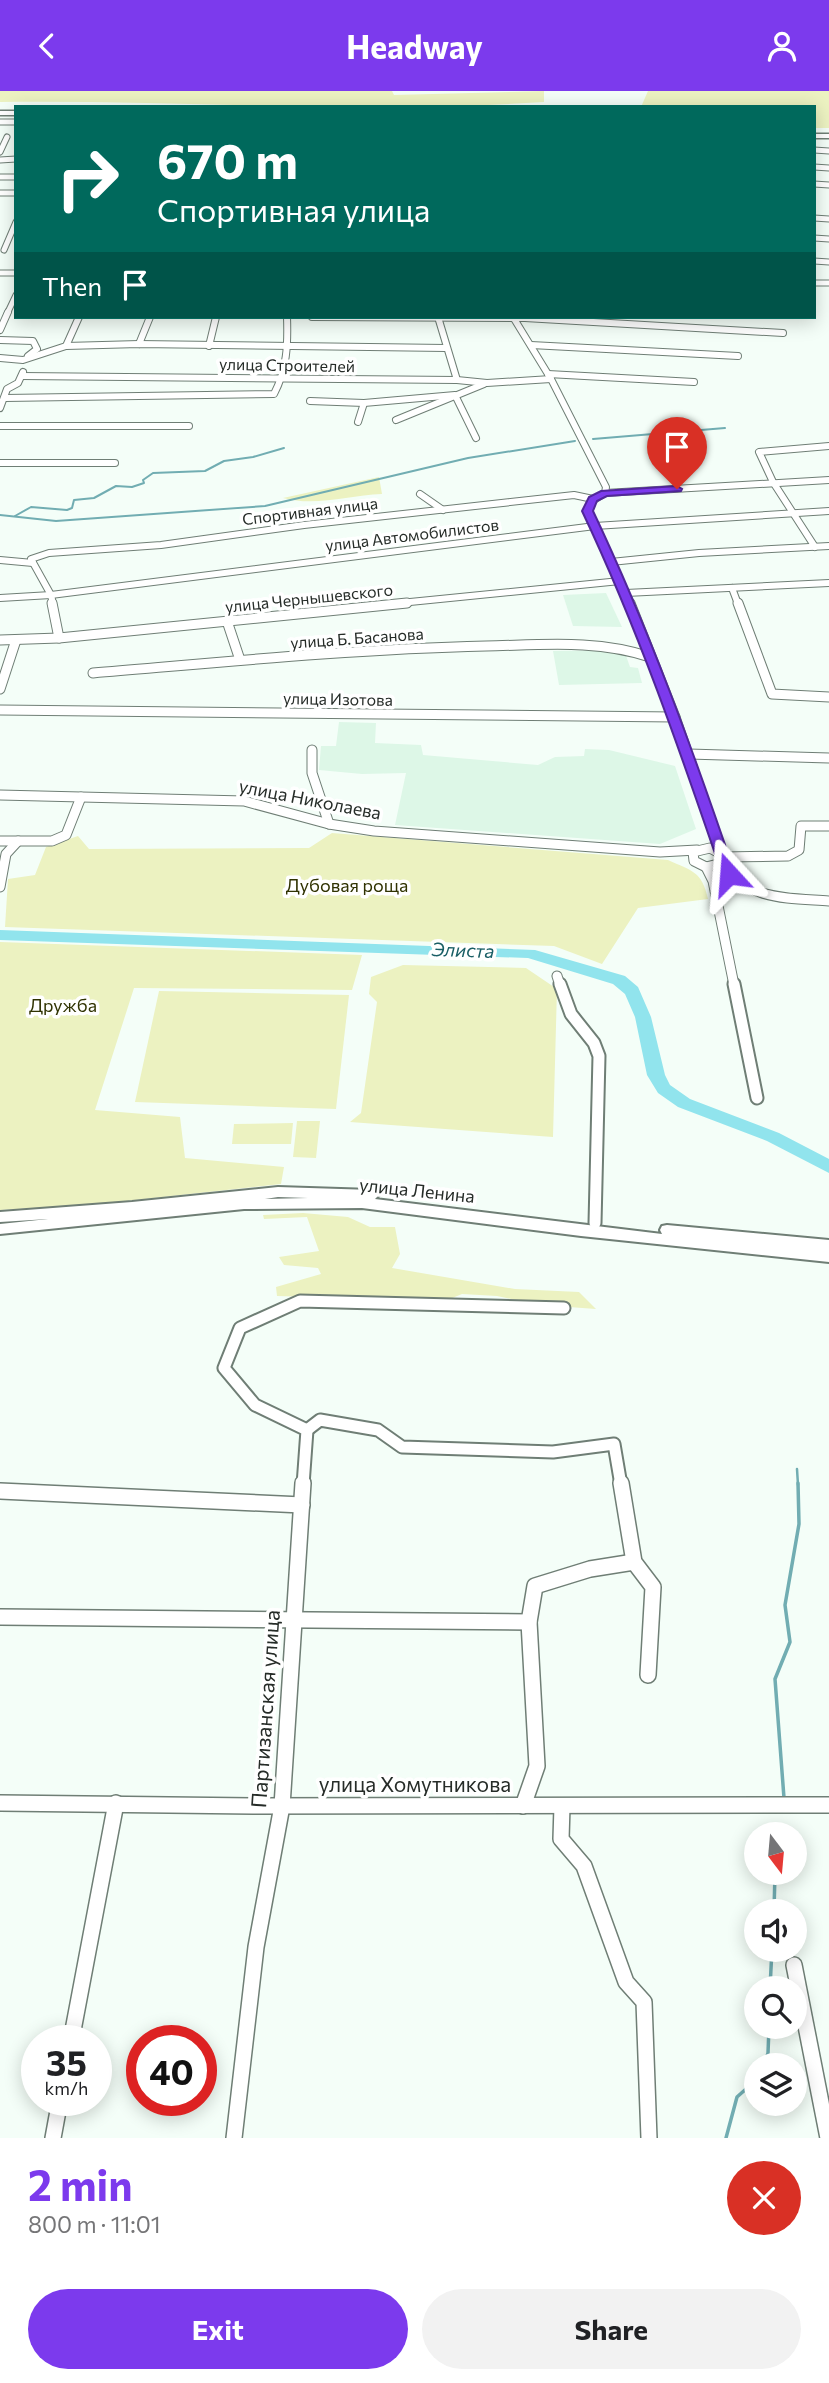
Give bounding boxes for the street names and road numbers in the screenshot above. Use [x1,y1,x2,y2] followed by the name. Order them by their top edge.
[219,354,355,375] street label: улица Строителей
[241,493,379,528] street label: Спортивная улица
[324,514,500,555] street label: улица Автомобилистов
[224,579,394,616] street label: улица Чернышевского
[290,623,424,652] street label: улица Б. Басанова
[283,688,393,709] street label: улица Изотова
[237,774,383,824] street label: улица Николаева
[358,1173,476,1207] street label: улица Ленина
[245,1609,284,1809] street label: Партизанская улица
[319,1771,511,1796] street label: улица Хомутникова

